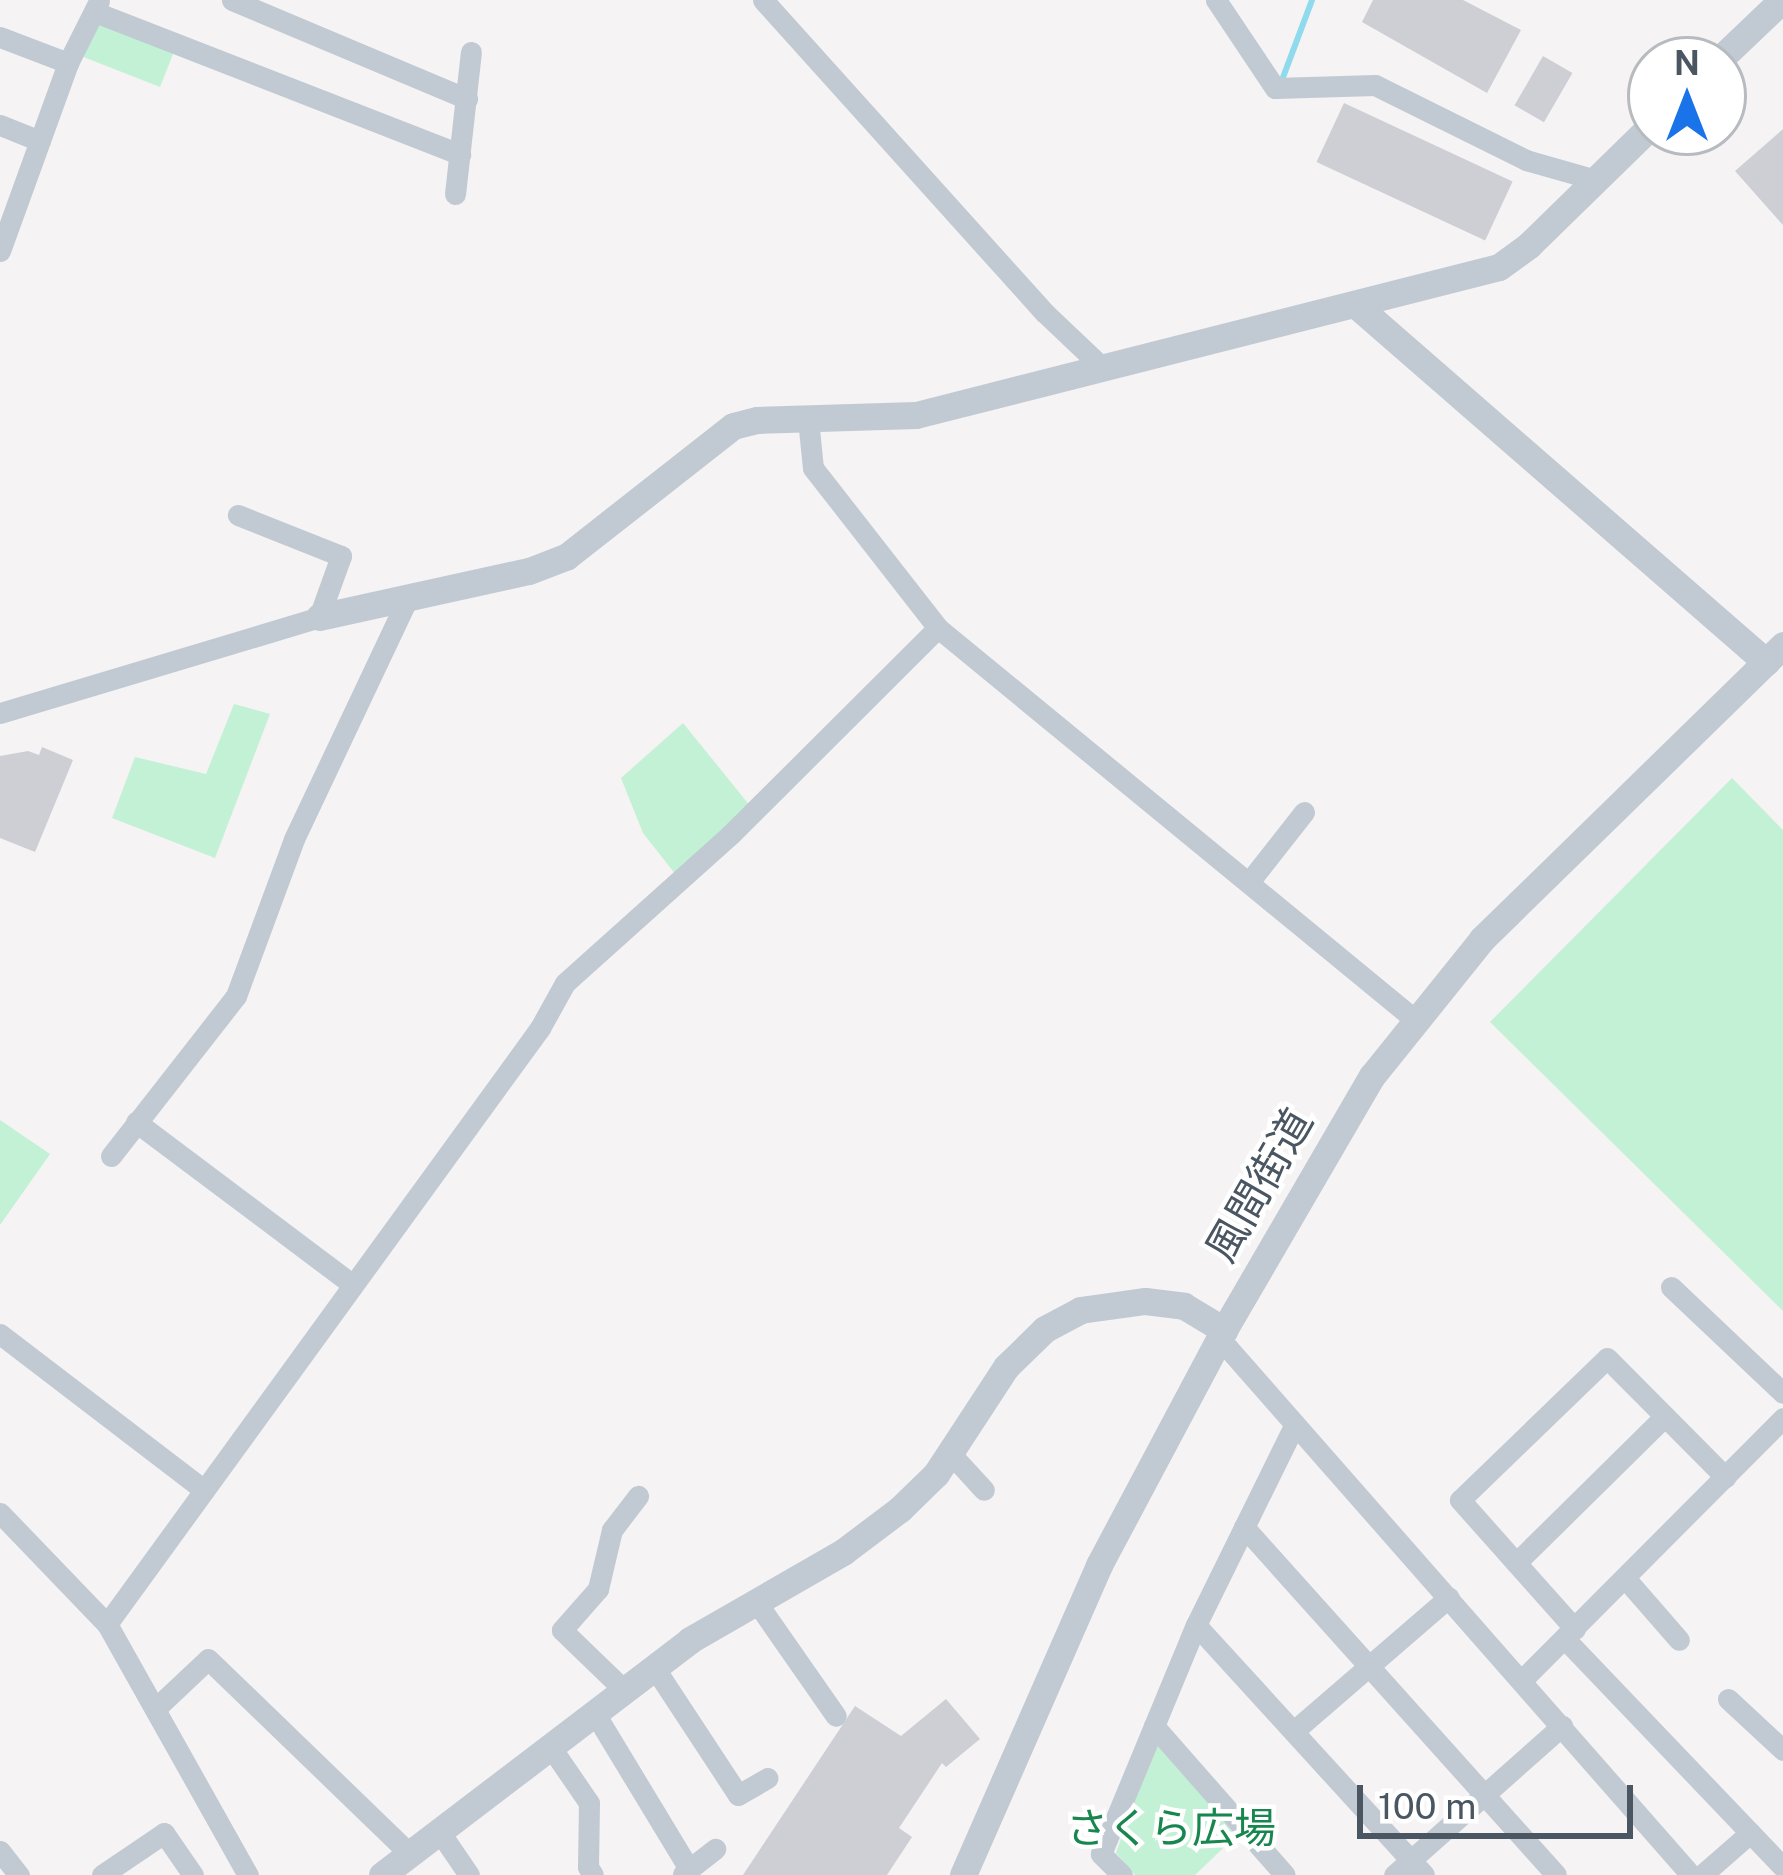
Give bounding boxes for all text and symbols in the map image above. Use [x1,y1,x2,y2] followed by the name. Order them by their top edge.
[1627,36,1747,156] north arrow
[1674,44,1700,82] text: N
[1195,1100,1323,1270] street label: 風間街道
[1363,1761,1639,1835] scale bar
[1378,1785,1476,1827] text: 100 m
[1066,1803,1276,1853] park label: さくら広場

